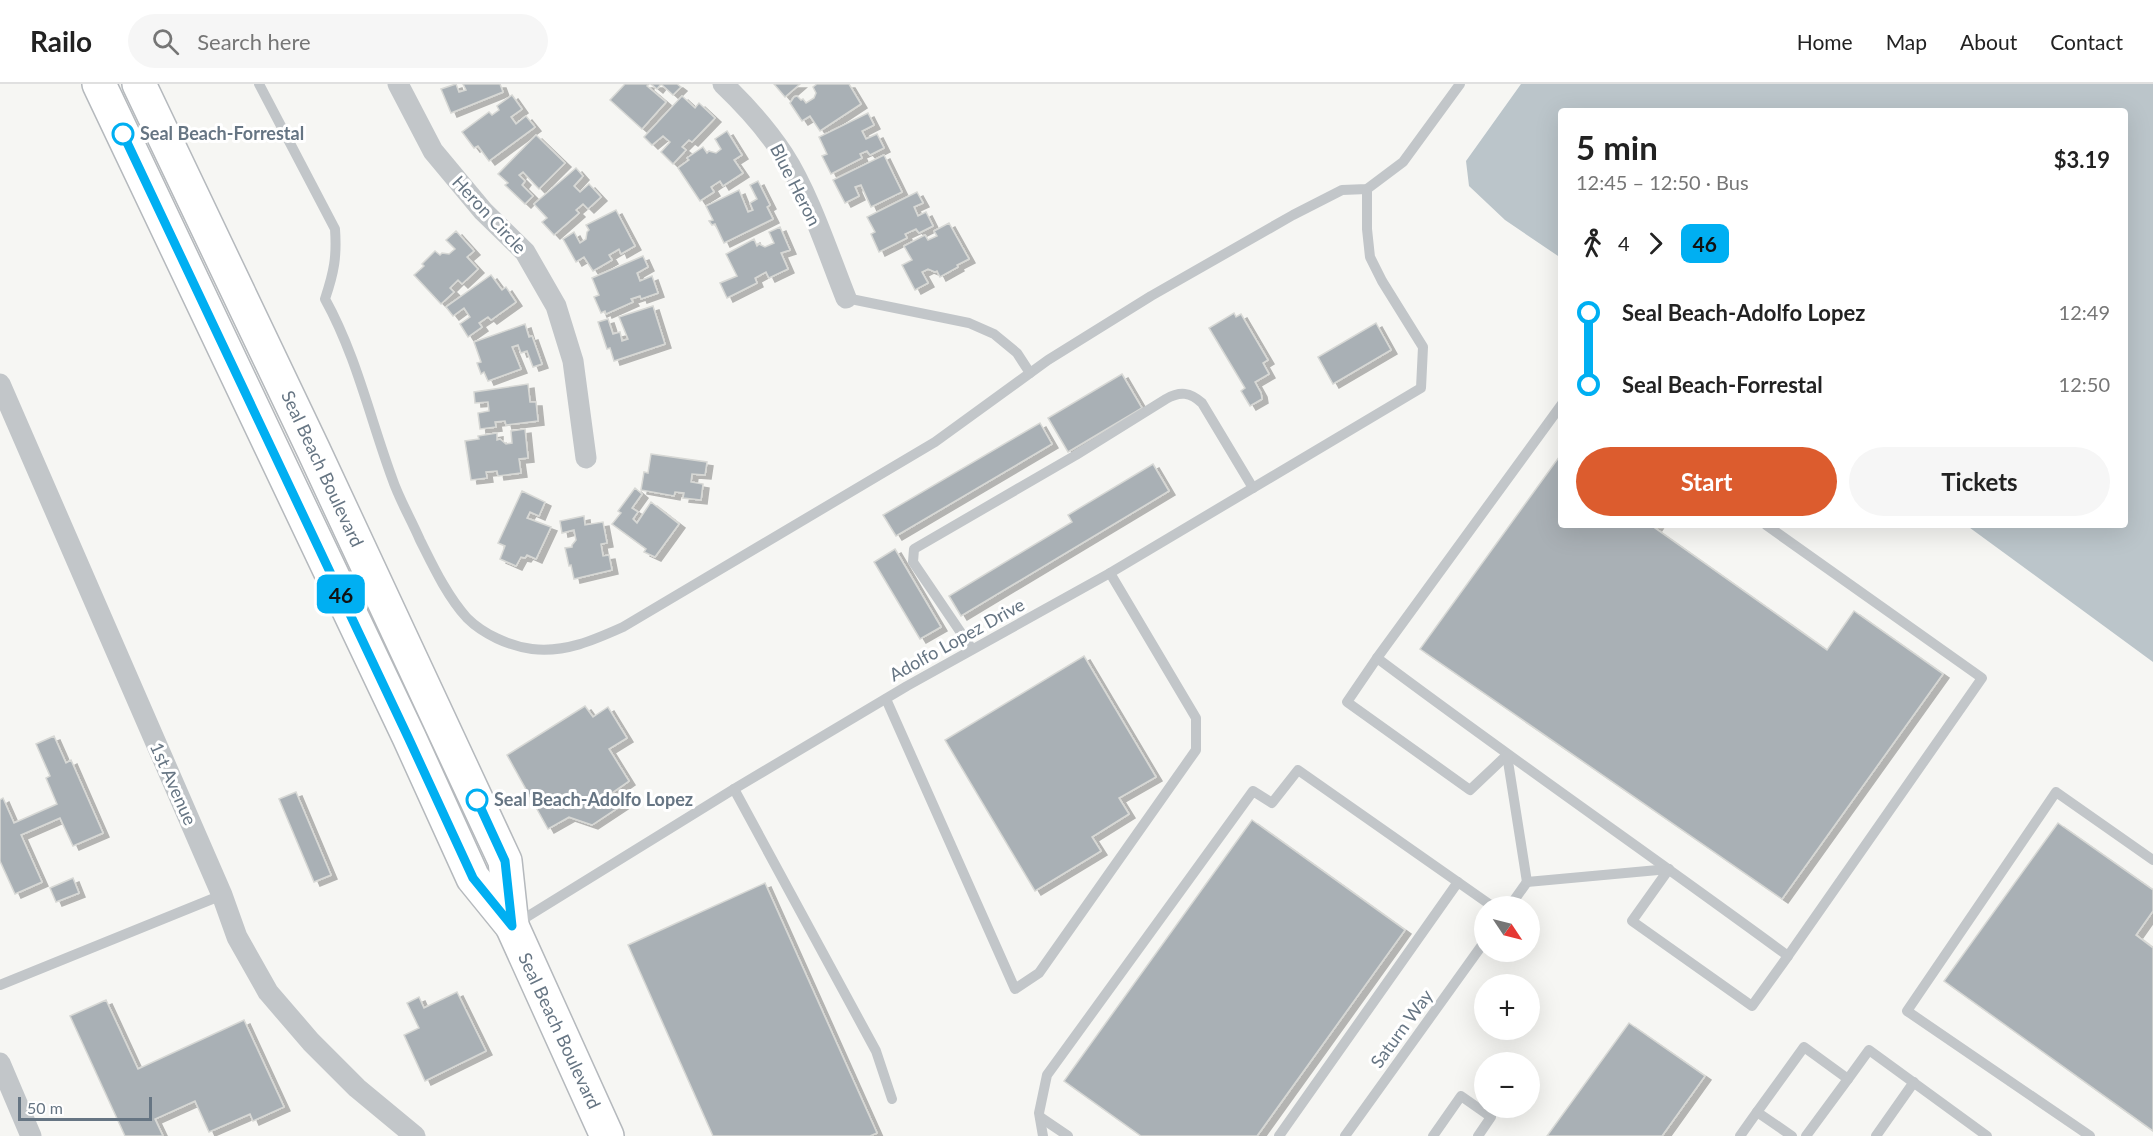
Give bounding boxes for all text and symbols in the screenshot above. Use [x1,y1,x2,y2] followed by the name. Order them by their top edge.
[128,14,548,68] search box
[30,24,92,58] text: Railo
[149,25,182,58] icon: search
[197,28,311,55] text: Search here
[1797,29,1853,54] text: Home
[1886,29,1927,54] text: Map
[1960,29,2017,54] text: About
[2050,29,2123,54] text: Contact
[140,122,304,144] place label: Seal Beach-Forrestal
[112,123,134,145] marker: Seal Beach-Forrestal
[1576,127,1658,167] text: 5 min
[766,140,826,229] street label: Blue Heron
[2054,146,2110,173] text: $3.19
[1576,170,1749,194] text: 12:45 – 12:50 · Bus
[448,171,531,258] street label: Heron Circle
[1576,227,1609,260] icon: walk
[1639,227,1672,260] icon: forward
[1618,231,1630,255] text: 4
[1693,231,1717,256] text: 46
[1622,299,1865,326] text: Seal Beach-Adolfo Lopez
[2059,300,2110,324] text: 12:49
[1622,371,1823,398] text: Seal Beach-Forrestal
[2059,372,2110,396] text: 12:50
[277,387,369,550] street label: Seal Beach Boulevard
[1576,447,1837,516] button: Start
[1849,447,2110,516] button: Tickets
[314,574,368,614] line badge: 46
[329,582,353,607] text: 46
[885,593,1028,685] street label: Adolfo Lopez Drive
[146,739,202,828] street label: 1st Avenue
[494,788,693,810] place label: Seal Beach-Adolfo Lopez
[466,789,488,811] marker: Seal Beach-Adolfo Lopez
[1474,896,1540,962] north arrow
[1474,896,1540,1118] map controls
[514,949,606,1112] street label: Seal Beach Boulevard
[1474,974,1540,1040] button: +
[1365,984,1437,1072] street label: Saturn Way
[1474,1052,1540,1118] button: −
[18,1094,152,1122] scale bar
[27,1098,63,1117] text: 50 m

